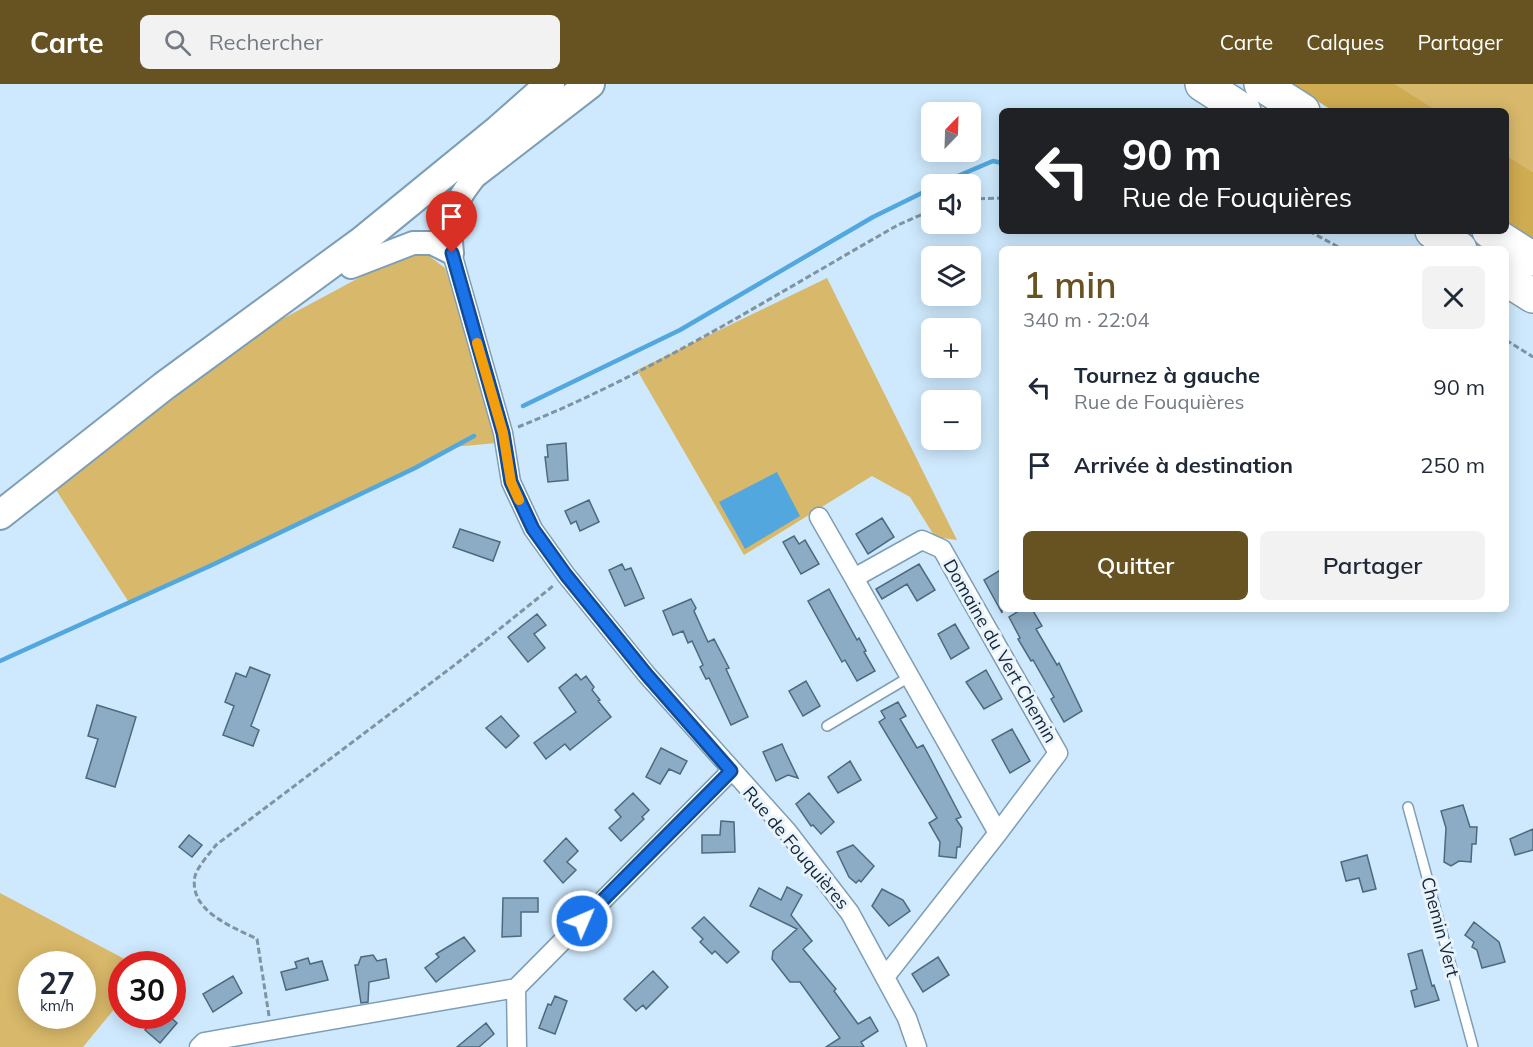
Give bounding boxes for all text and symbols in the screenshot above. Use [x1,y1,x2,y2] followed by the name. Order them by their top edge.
[140,15,560,69] search box
[30,25,104,60] text: Carte
[161,26,194,59] icon: search
[209,28,323,56] text: Rechercher
[1220,29,1273,55] text: Carte
[1306,29,1384,55] text: Calques
[1417,29,1503,55] text: Partager
[921,102,981,162] north arrow
[921,102,981,450] map controls
[1122,128,1222,181] text: 90 m
[1023,132,1101,210] icon: left
[921,174,981,234] button: sound
[1122,180,1352,214] text: Rue de Fouquières
[426,191,477,253] pin
[435,200,468,233] icon: arrive
[921,246,981,306] button: layers
[1023,262,1117,307] text: 1 min
[1422,266,1485,329] button: close
[1023,307,1149,332] text: 340 m · 22:04
[921,318,981,378] button: +
[1074,361,1260,389] text: Tournez à gauche
[1023,371,1056,404] icon: left
[1434,373,1485,401] text: 90 m
[1074,389,1245,414] text: Rue de Fouquières
[921,390,981,450] button: −
[1023,449,1056,482] icon: arrive
[1074,451,1293,479] text: Arrivée à destination
[1420,451,1485,479] text: 250 m
[1023,531,1248,600] button: Quitter
[1260,531,1485,600] button: Partager
[938,555,1062,747] street label: Domaine du Vert Chemin
[738,782,855,914] street label: Rue de Fouquières
[1416,874,1465,979] street label: Chemin Vert
[550,889,614,953] position arrow
[108,951,186,1029] speed limit sign: 30
[39,964,75,1002] text: 27
[40,996,74,1015] text: km/h

